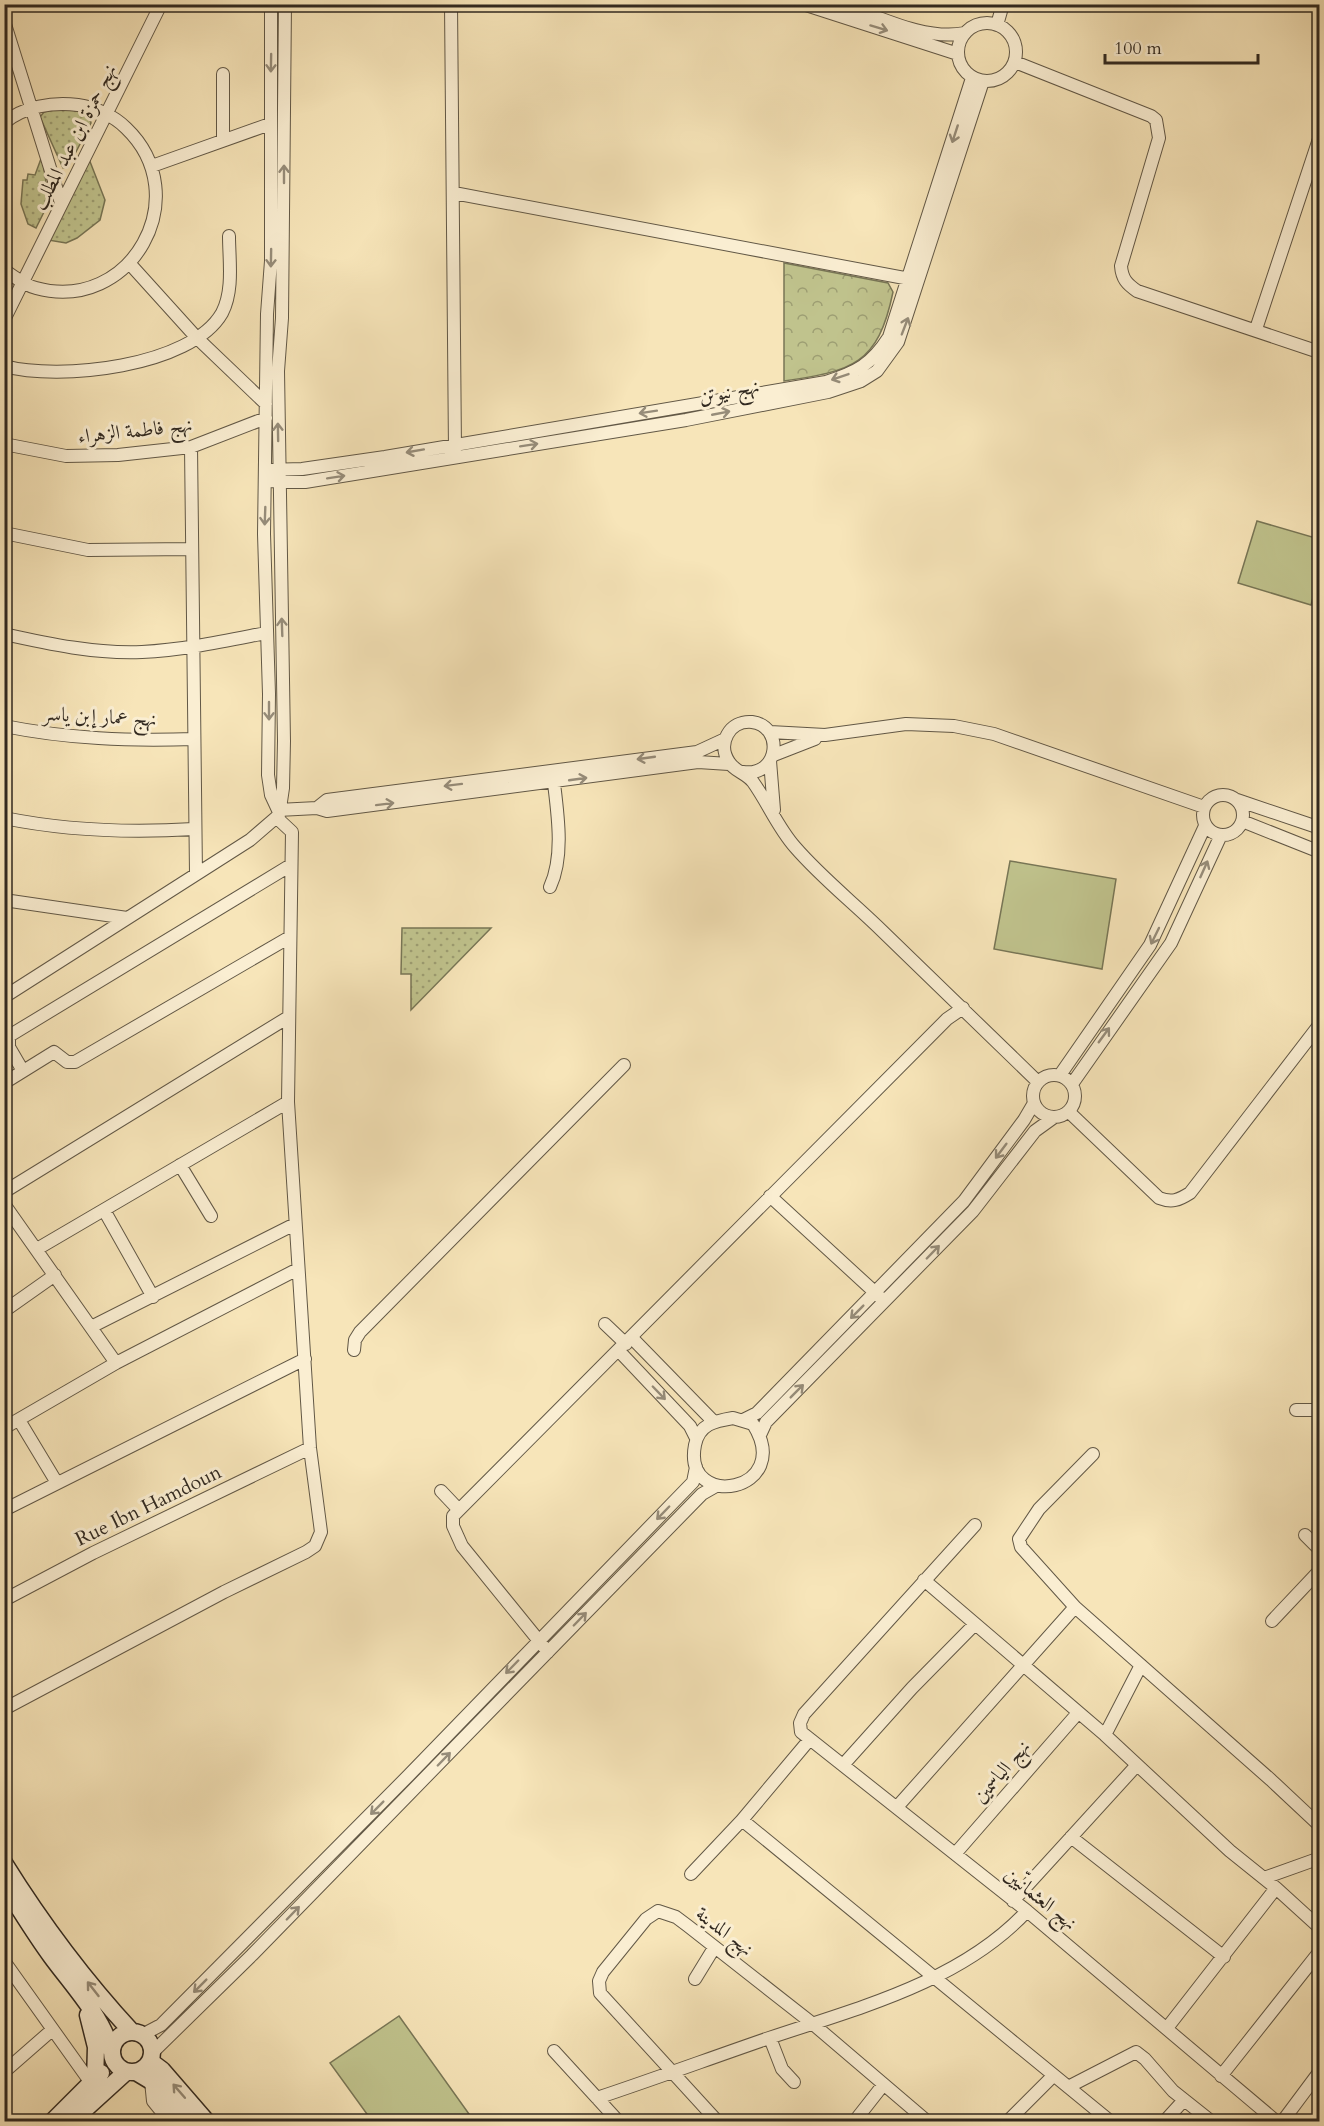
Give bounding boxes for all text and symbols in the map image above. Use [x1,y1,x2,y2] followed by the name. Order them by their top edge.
[869,23,888,34] one-way arrow
[1105,27,1258,65] scale bar
[1114,36,1162,61] text: 100 m
[265,52,276,72] one-way arrow
[26,59,127,217] street label: نهج حمزة ابن عبد المطلب
[949,124,960,143] one-way arrow
[278,164,290,184] one-way arrow
[265,247,276,267] one-way arrow
[900,317,911,336] one-way arrow
[696,372,763,415] street label: نهج نيوتن
[831,372,850,383] one-way arrow
[639,407,659,418] one-way arrow
[711,407,730,418] one-way arrow
[76,411,194,454] street label: نهج فاطمة الزهراء
[272,422,284,442] one-way arrow
[518,440,538,451] one-way arrow
[405,446,425,457] one-way arrow
[326,472,346,483] one-way arrow
[259,505,271,525] one-way arrow
[276,617,288,637] one-way arrow
[40,700,157,737] street label: نهج عمار إبن ياسر
[263,700,275,720] one-way arrow
[637,753,657,764] one-way arrow
[568,773,588,784] one-way arrow
[444,779,464,790] one-way arrow
[375,799,394,810] one-way arrow
[1199,860,1210,878] one-way arrow
[1148,926,1160,944] one-way arrow
[1098,1028,1111,1044] one-way arrow
[995,1143,1008,1159] one-way arrow
[926,1244,941,1259] one-way arrow
[850,1304,865,1319] one-way arrow
[789,1383,804,1398] one-way arrow
[652,1386,667,1401] one-way arrow
[71,1458,226,1553] street label: Rue Ibn Hamdoun
[655,1505,670,1520] one-way arrow
[573,1612,588,1627] one-way arrow
[505,1660,519,1675] one-way arrow
[967,1734,1039,1811] street label: نهج الياسمين
[437,1751,452,1766] one-way arrow
[369,1800,384,1815] one-way arrow
[996,1860,1084,1939] street label: نهج العثمانيّين
[688,1900,759,1966] street label: نهج المدينة
[286,1906,300,1921] one-way arrow
[193,1978,208,1993] one-way arrow
[86,1981,99,1997] one-way arrow
[172,2084,186,2099] one-way arrow

